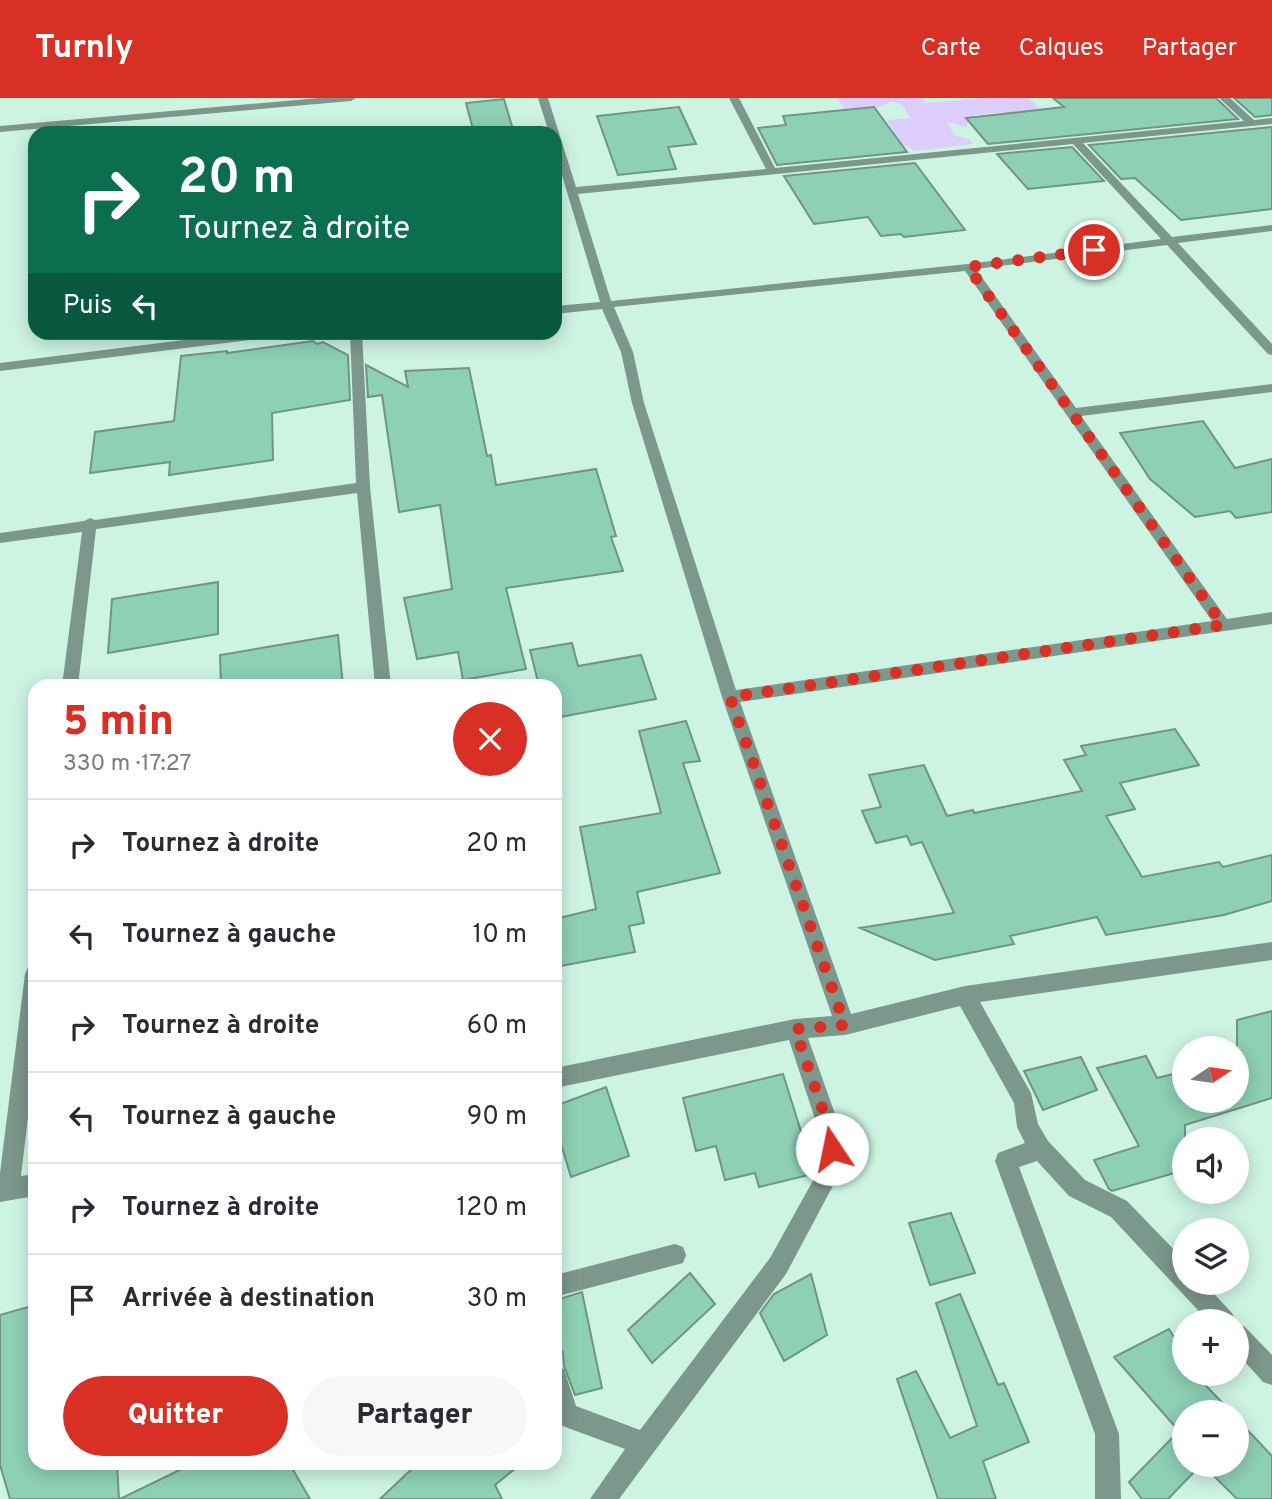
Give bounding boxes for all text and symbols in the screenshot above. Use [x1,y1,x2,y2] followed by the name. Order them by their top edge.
[35,28,133,70] text: Turnly
[921,34,981,64] text: Carte
[1019,34,1104,64] text: Calques
[1142,34,1237,64] text: Partager
[178,149,295,211] text: 20 m
[63,154,154,245] icon: right
[178,210,410,250] text: Tournez à droite
[1064,220,1124,280] pin
[1075,231,1113,269] icon: arrive
[126,287,164,325] icon: left
[63,290,112,323] text: Puis
[63,697,174,750] text: 5 min
[453,702,527,776] button: close
[63,750,192,779] text: 330 m · 17:27
[63,826,101,864] icon: right
[122,828,319,861] text: Tournez à droite
[466,828,527,861] text: 20 m
[63,917,101,955] icon: left
[122,919,336,952] text: Tournez à gauche
[472,919,527,952] text: 10 m
[63,1008,101,1046] icon: right
[122,1010,319,1043] text: Tournez à droite
[467,1010,527,1043] text: 60 m
[1172,1036,1250,1113] north arrow
[1172,1036,1249,1477] map controls
[63,1099,101,1137] icon: left
[122,1101,336,1134] text: Tournez à gauche
[467,1101,527,1134] text: 90 m
[795,1112,869,1186] position arrow
[1172,1127,1249,1204] button: sound
[63,1190,101,1228] icon: right
[122,1192,319,1225] text: Tournez à droite
[457,1192,527,1225] text: 120 m
[1172,1218,1249,1295] button: layers
[63,1281,101,1319] icon: arrive
[122,1283,375,1316] text: Arrivée à destination
[467,1283,527,1316] text: 30 m
[1172,1309,1249,1386] button: +
[63,1376,288,1456] button: Quitter
[302,1376,527,1456] button: Partager
[1172,1400,1249,1477] button: −

